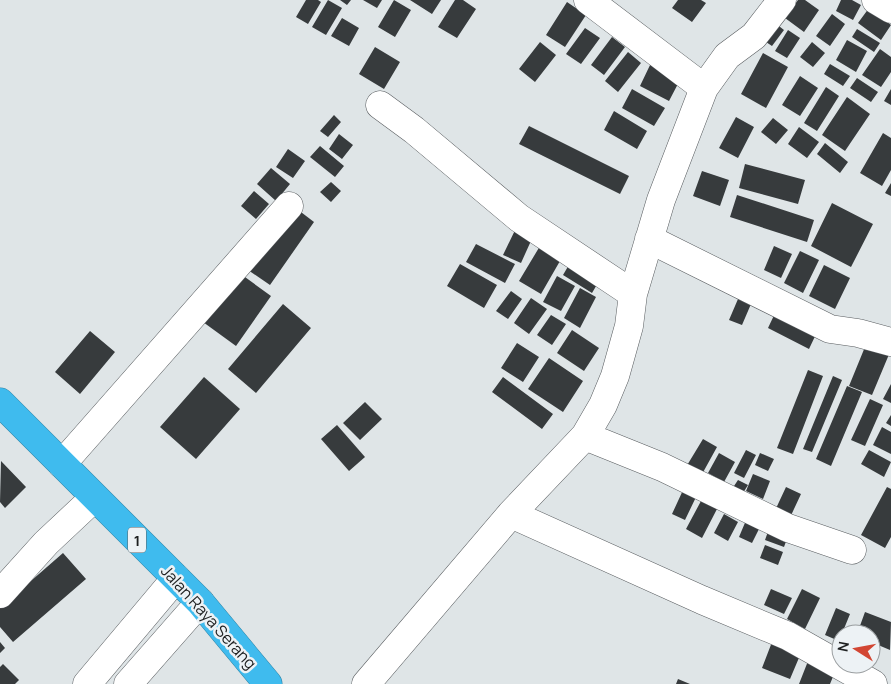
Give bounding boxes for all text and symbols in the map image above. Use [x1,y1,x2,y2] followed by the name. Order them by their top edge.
[128,528,146,552] road number: 1
[156,560,262,674] street label: Jalan Raya Serang
[831,624,881,674] north arrow
[832,640,853,653] text: N

